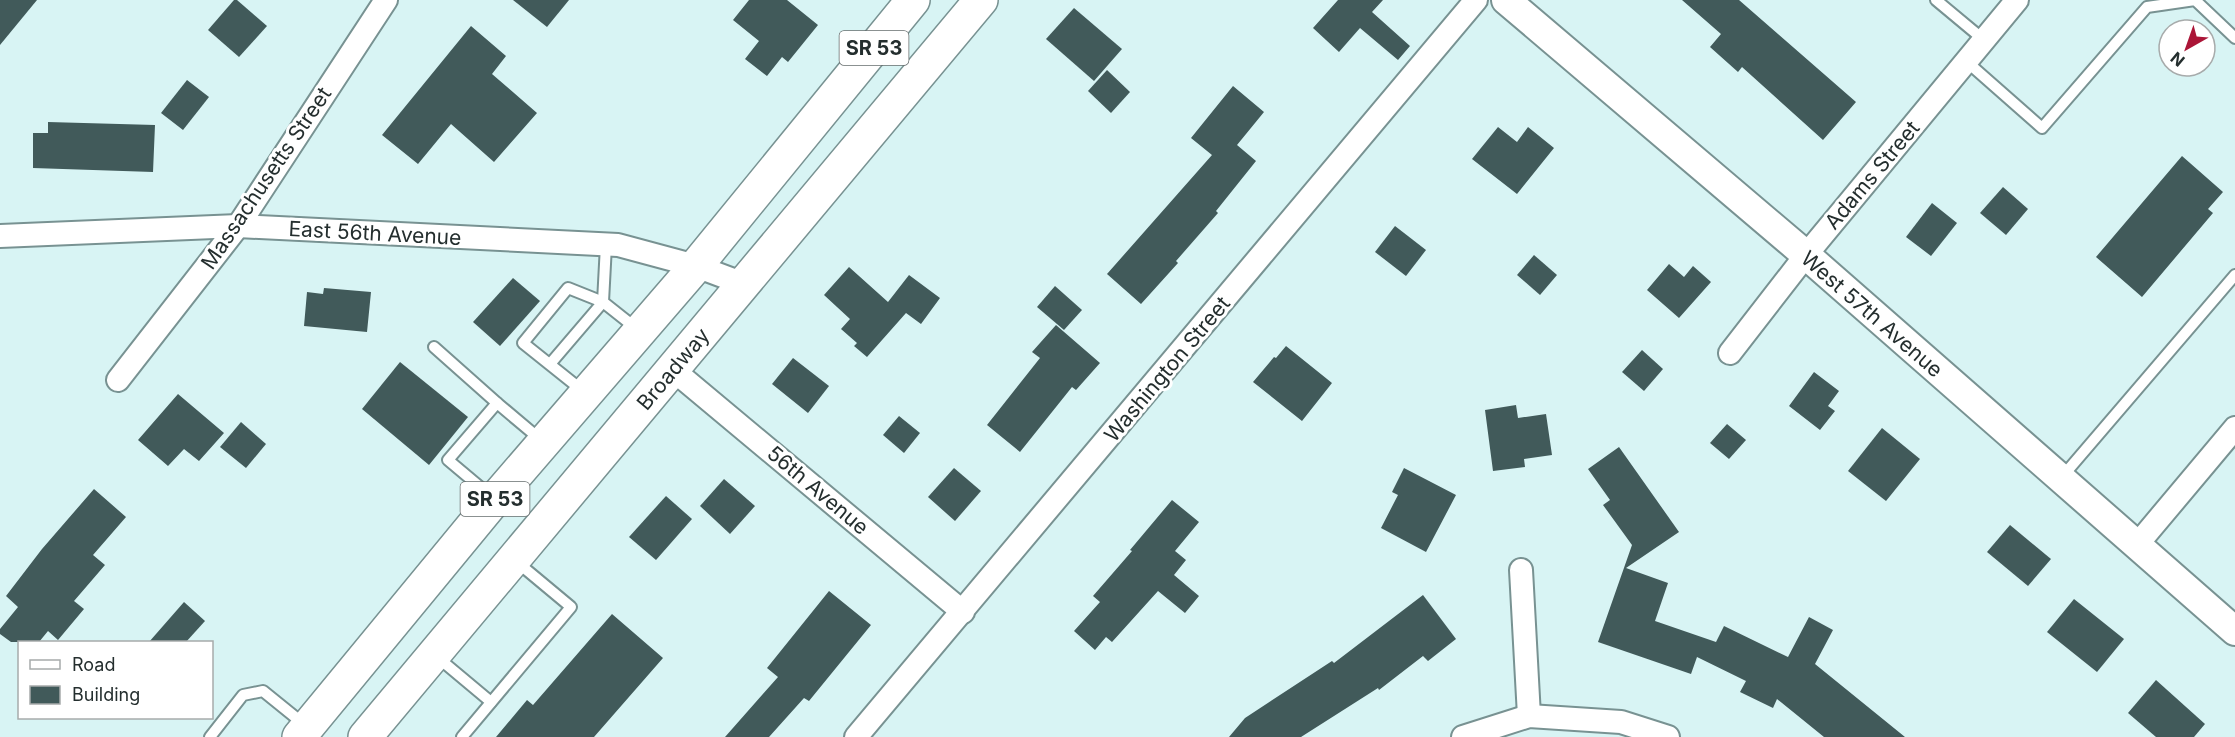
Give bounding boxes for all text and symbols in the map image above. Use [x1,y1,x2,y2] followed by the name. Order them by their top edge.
[2157,18,2217,78] north arrow
[840,31,908,65] road number: SR 53
[2166,48,2188,71] text: N
[196,82,336,274] street label: Massachusetts Street
[1819,116,1925,234] street label: Adams Street
[288,216,462,250] street label: East 56th Avenue
[1796,246,1948,382] street label: West 57th Avenue
[1099,291,1235,447] street label: Washington Street
[632,323,715,415] street label: Broadway
[762,440,874,540] street label: 56th Avenue
[460,482,530,516] road number: SR 53
[18,641,213,719] legend
[72,654,115,675] text: Road
[72,684,140,705] text: Building

